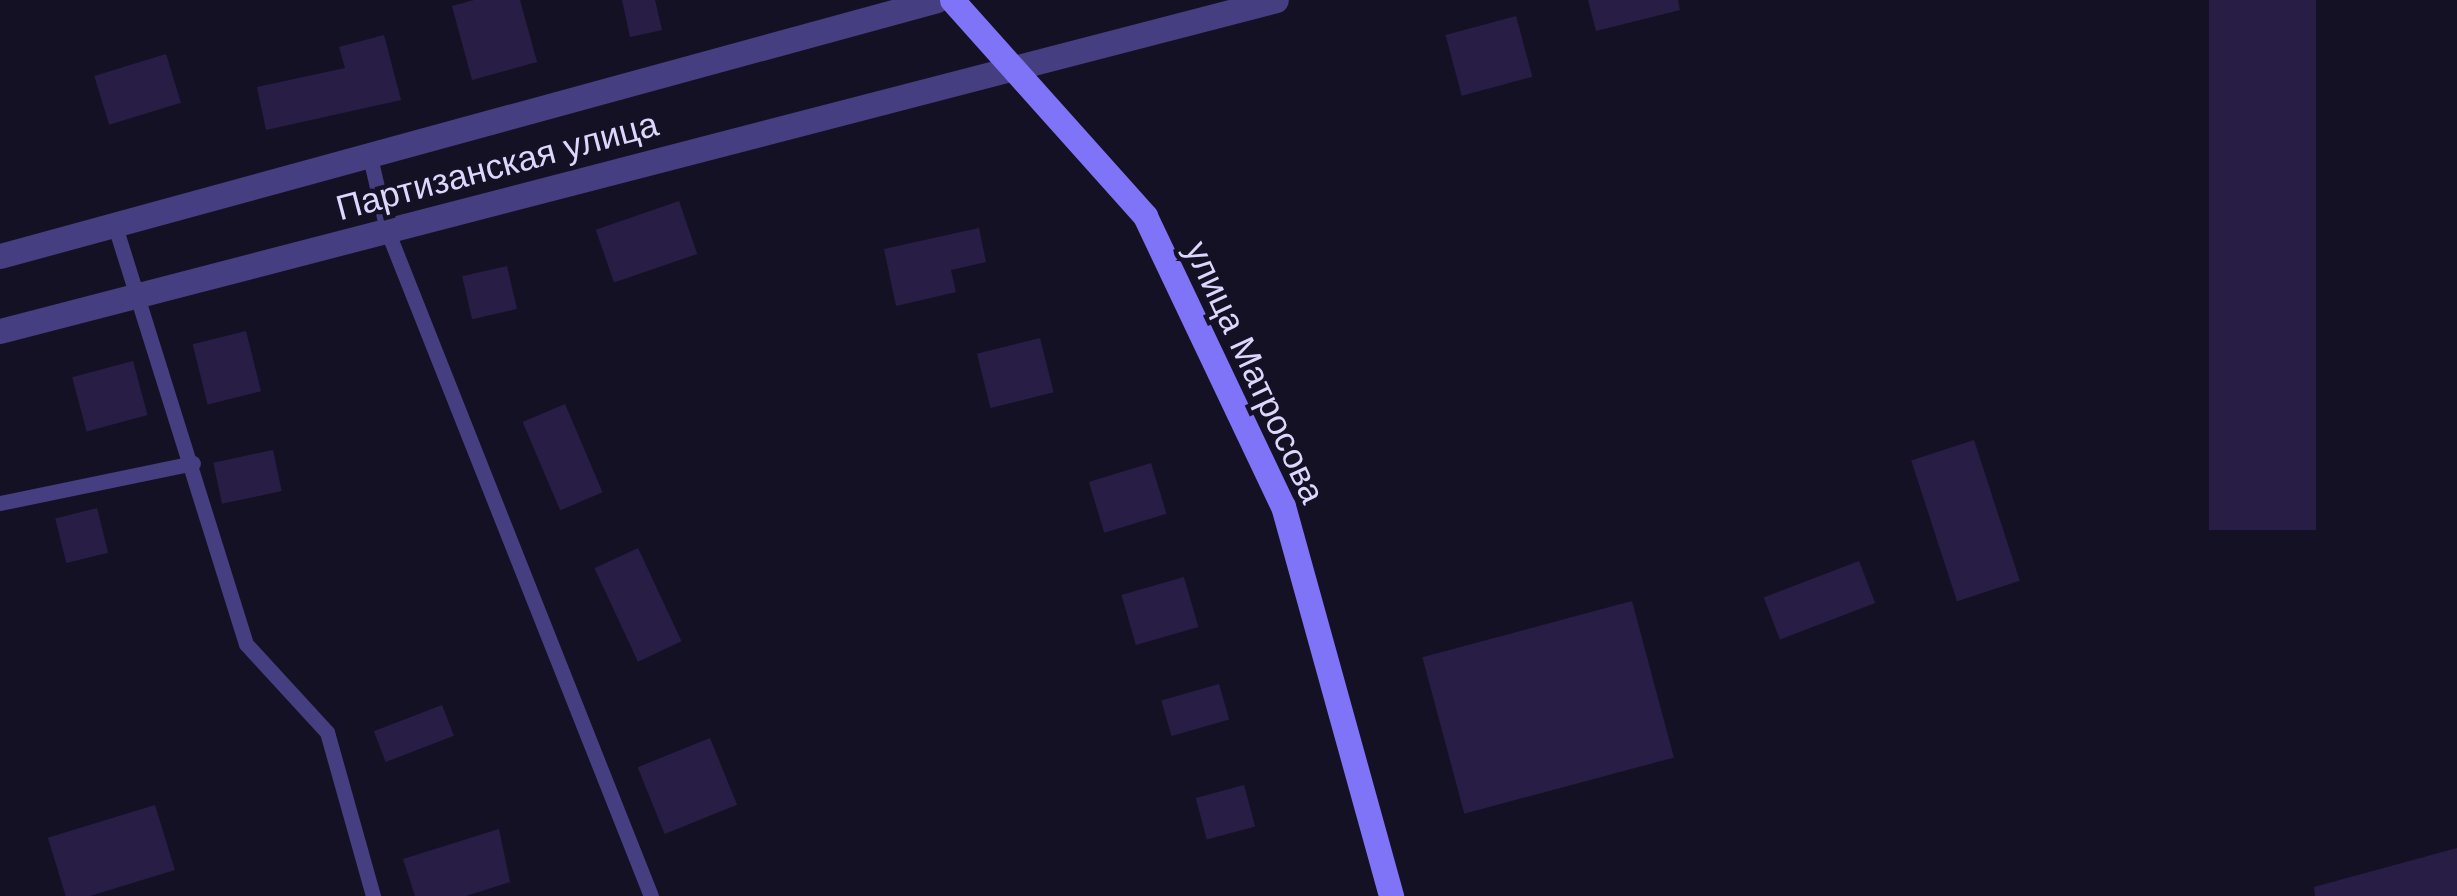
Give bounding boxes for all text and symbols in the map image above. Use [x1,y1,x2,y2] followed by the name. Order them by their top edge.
[331,103,663,229] street label: Партизанская улица
[1176,234,1334,510] street label: улица Матросова

